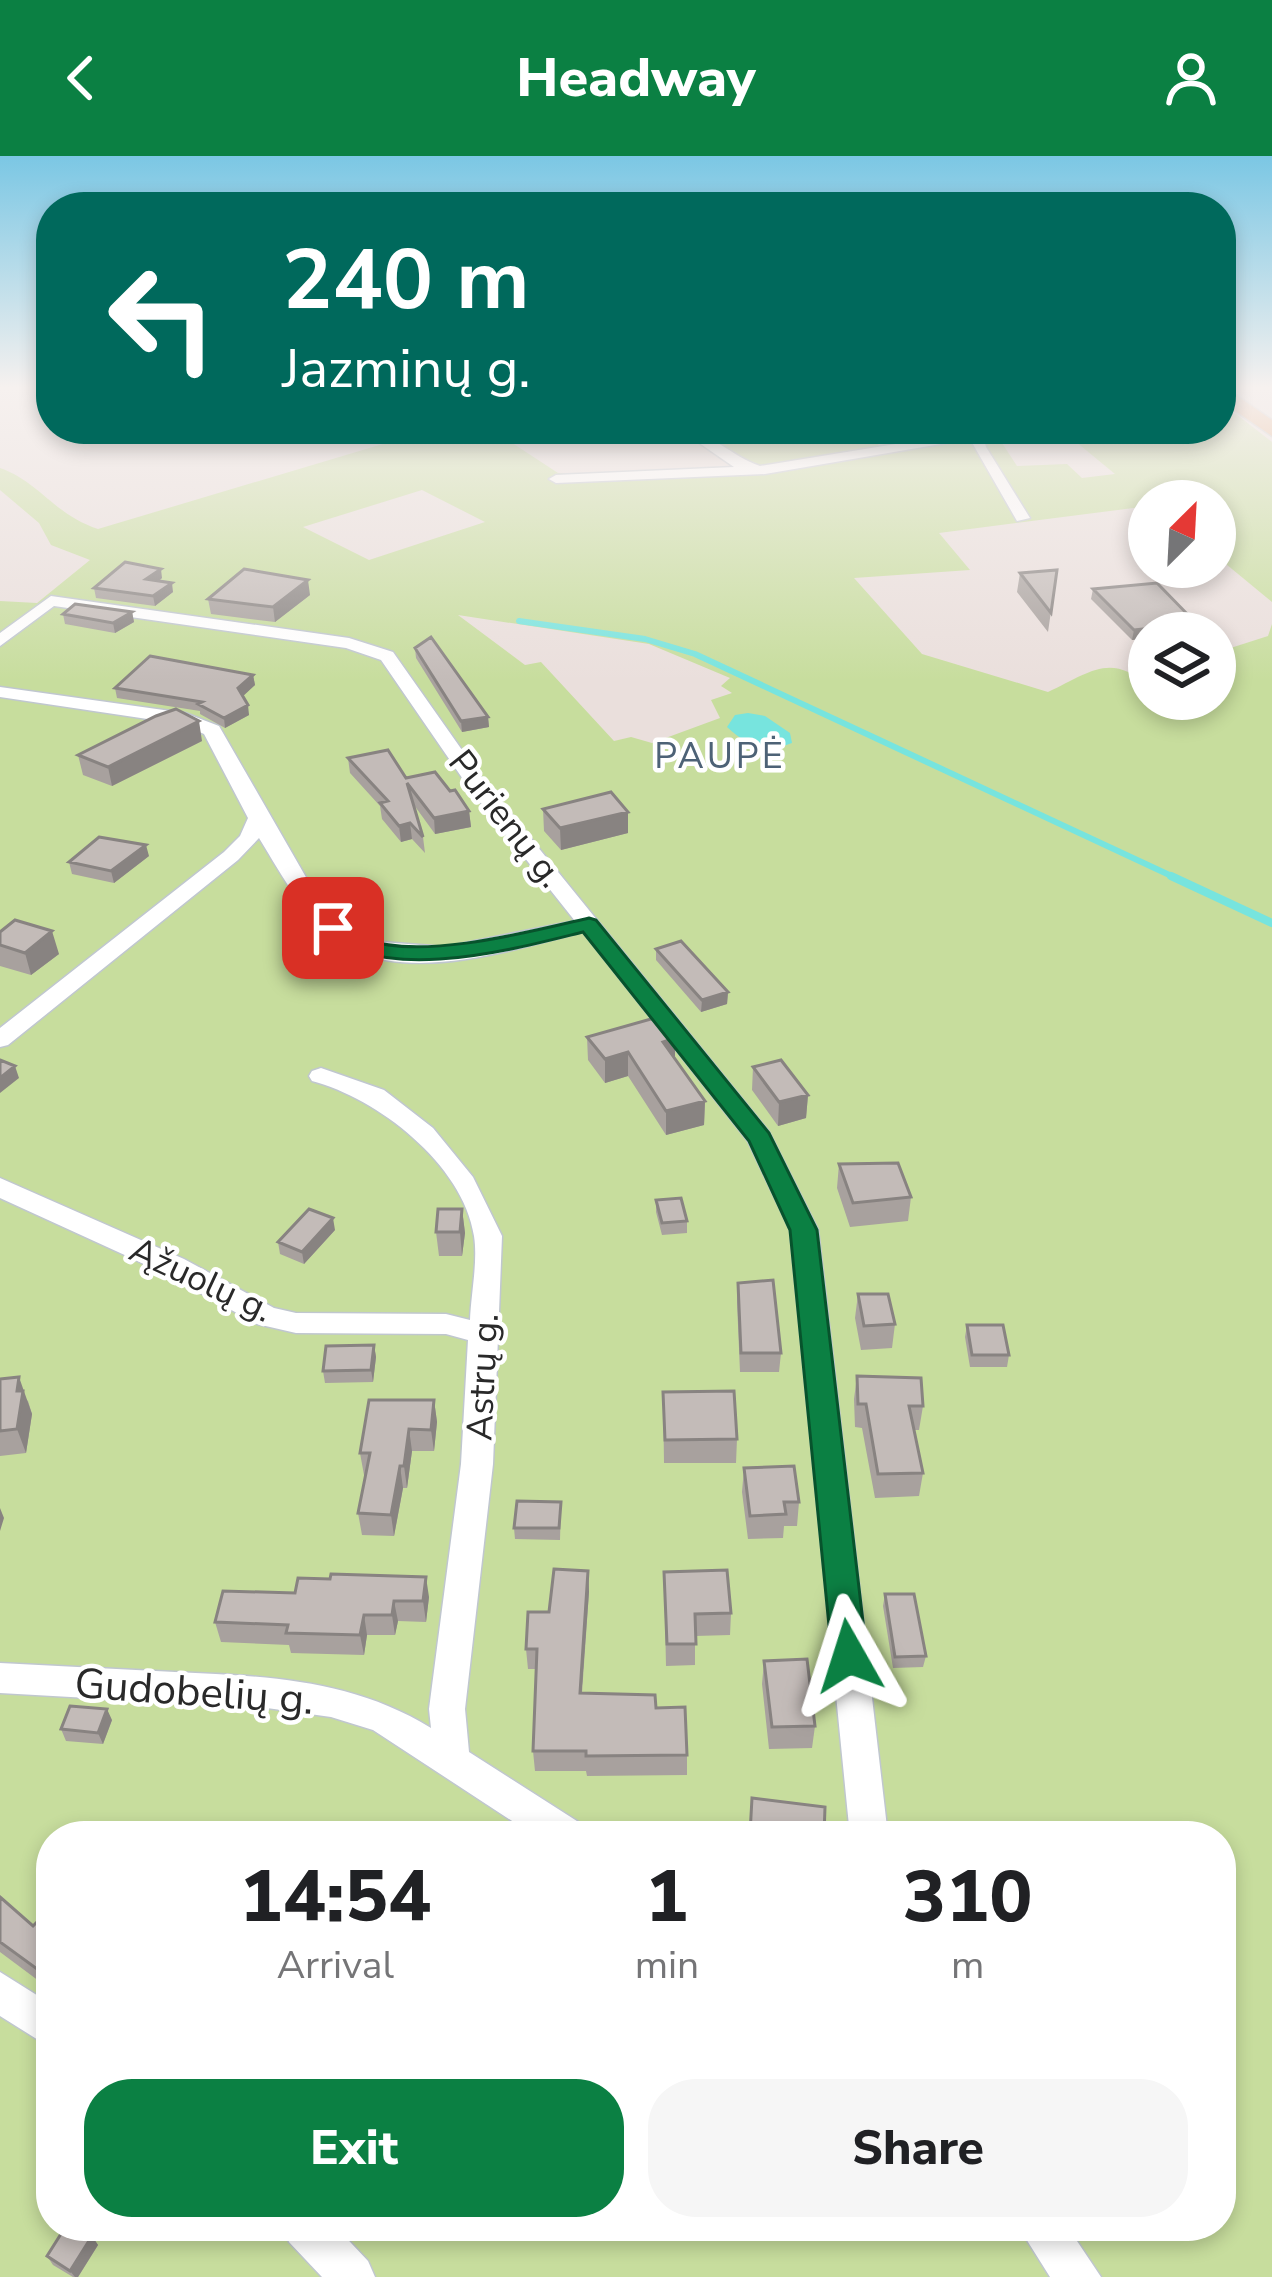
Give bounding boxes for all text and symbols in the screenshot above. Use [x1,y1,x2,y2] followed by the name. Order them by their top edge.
[516,41,756,115] text: Headway
[48,45,114,111] icon: back
[1158,45,1224,111] icon: person
[282,223,530,338] text: 240 m
[84,240,240,396] icon: left
[282,332,531,406] text: Jazminų g.
[1128,480,1236,588] north arrow
[1128,480,1236,720] map controls
[1128,612,1236,720] button: layers
[654,732,786,781] district label: PAUPĖ
[437,740,575,898] street label: Purienų g.
[282,877,384,979] pin
[300,895,366,961] icon: arrive
[122,1226,280,1334] street label: Ąžuolų g.
[455,1312,511,1442] street label: Astrų g.
[786,1593,912,1719] position arrow
[73,1655,315,1729] street label: Gudobelių g.
[240,1848,431,1946] text: 14:54
[645,1848,689,1946] text: 1
[903,1848,1032,1946] text: 310
[277,1939,394,1992] text: Arrival
[635,1939,699,1992] text: min
[951,1939,984,1992] text: m
[84,2079,624,2217] button: Exit
[648,2079,1188,2217] button: Share

